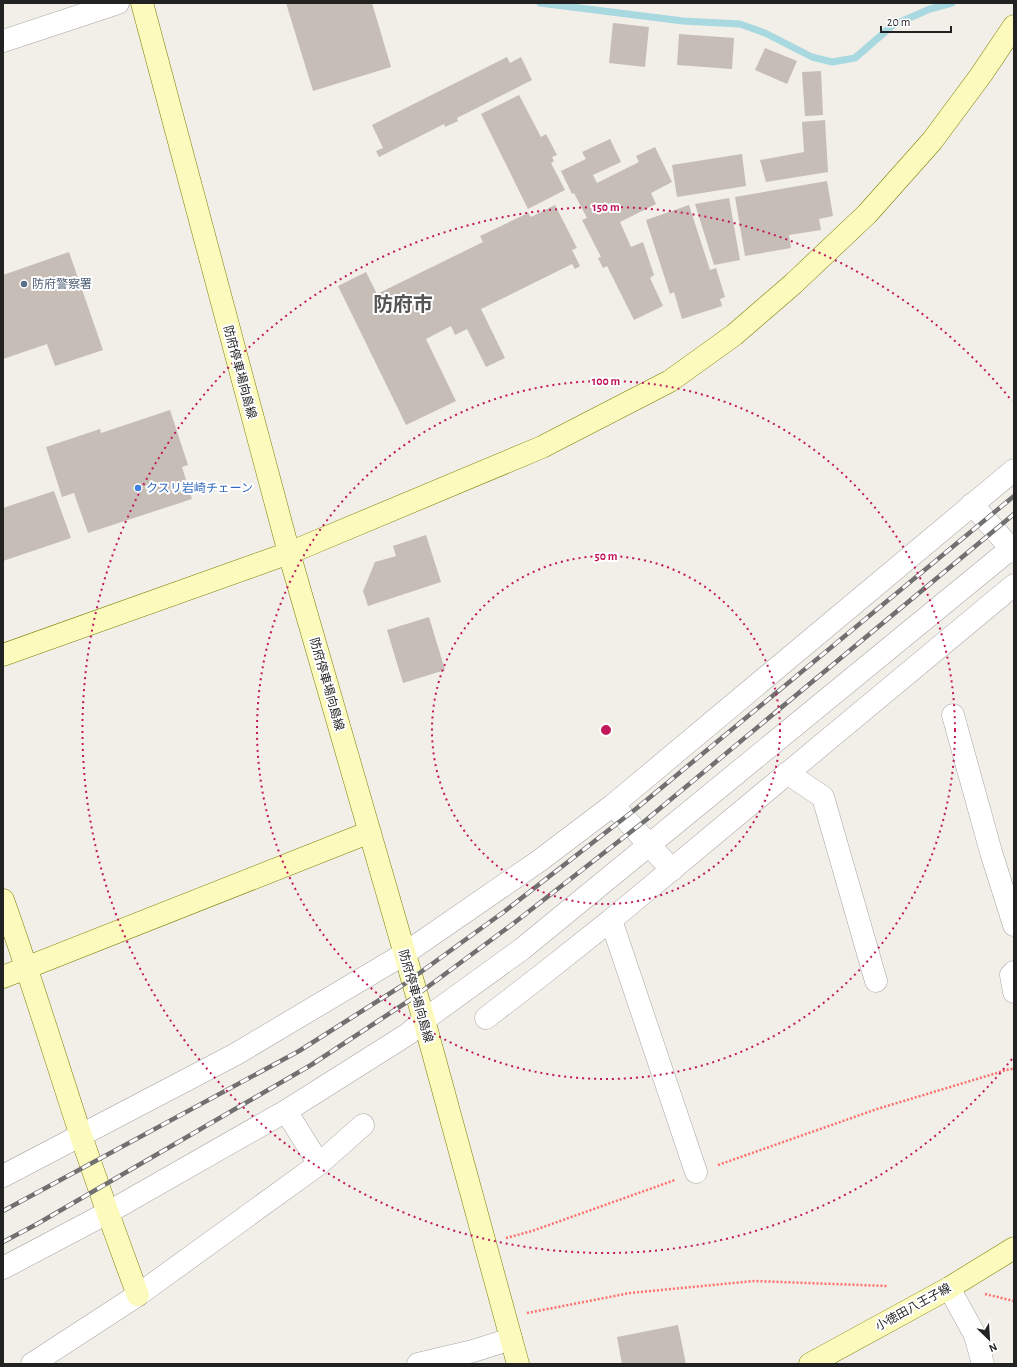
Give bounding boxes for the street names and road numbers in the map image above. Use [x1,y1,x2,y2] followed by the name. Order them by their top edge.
[222,324,259,420] street label: 防府停車場向島線
[308,636,347,732] street label: 防府停車場向島線
[397,948,436,1044] street label: 防府停車場向島線
[873,1281,953,1333] street label: 小徳田八王子線

